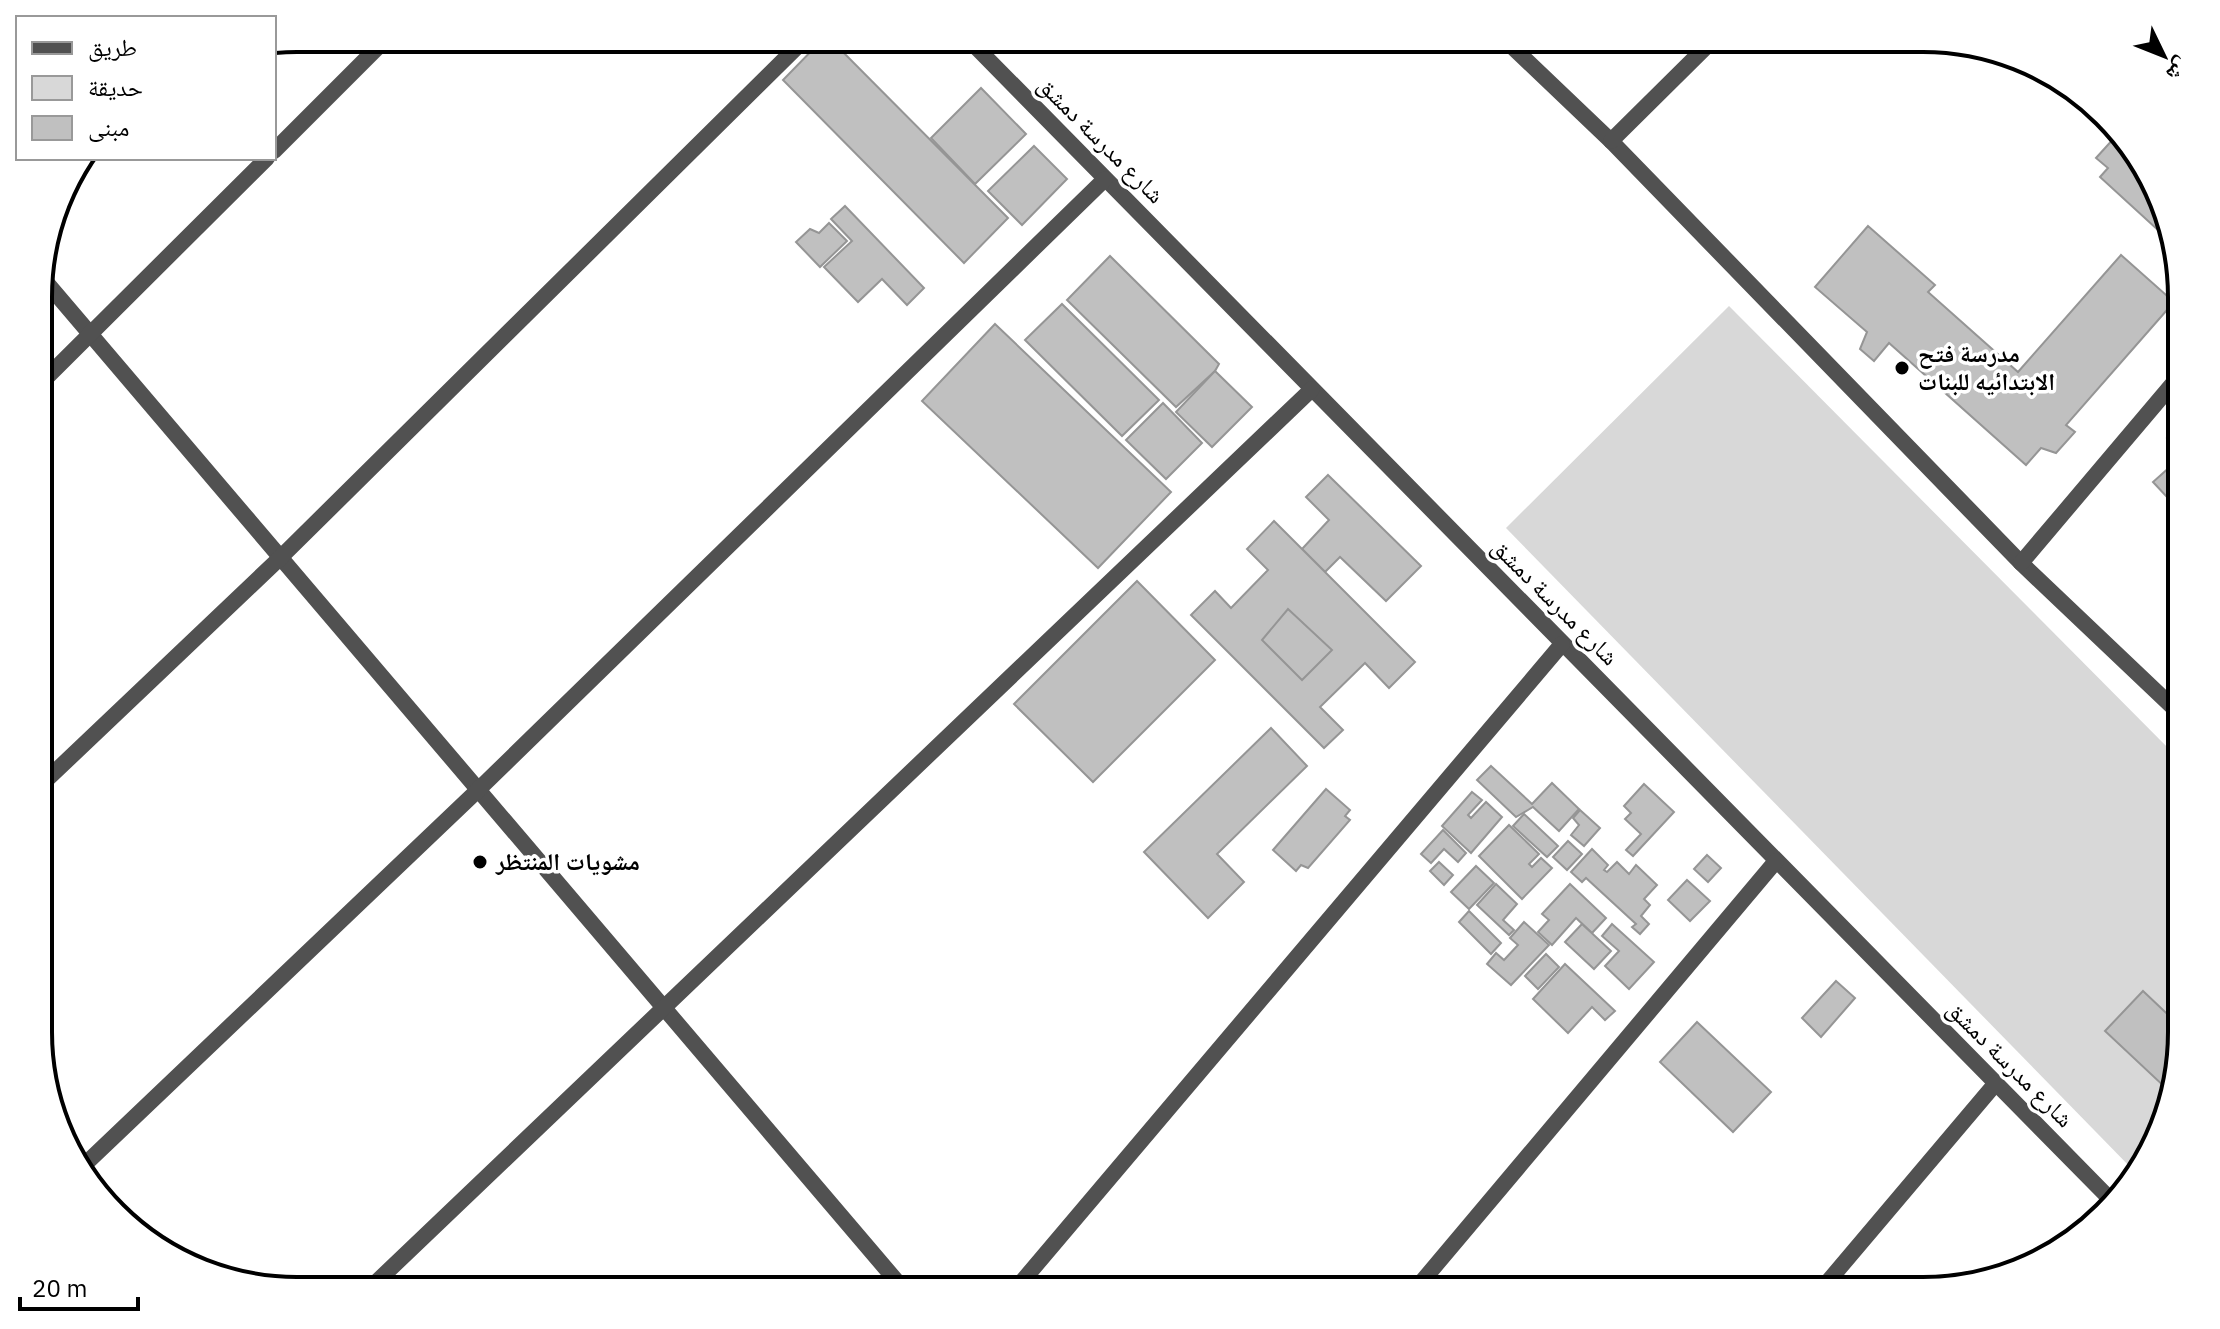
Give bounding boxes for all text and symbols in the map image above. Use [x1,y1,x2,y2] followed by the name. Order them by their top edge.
[16,16,276,160] legend
[2124,16,2204,96] north arrow
[88,31,137,63] text: طريق
[2160,52,2198,88] text: ش
[1031,69,1172,210] street label: شارع مدرسة دمشق
[88,71,143,103] text: حديقة
[88,111,129,143] text: مبنى
[1918,337,2055,397] place label: مدرسة فتح الابتدائيه للبنات
[1893,359,1911,377] marker: مدرسة فتح الابتدائيه للبنات
[1485,531,1626,672] street label: شارع مدرسة دمشق
[495,845,640,877] place label: مشويات المنتظر
[471,853,489,871] marker: مشويات المنتظر
[1940,993,2081,1134] street label: شارع مدرسة دمشق
[20,1261,138,1311] scale bar
[32,1272,87,1304] text: 20 m

